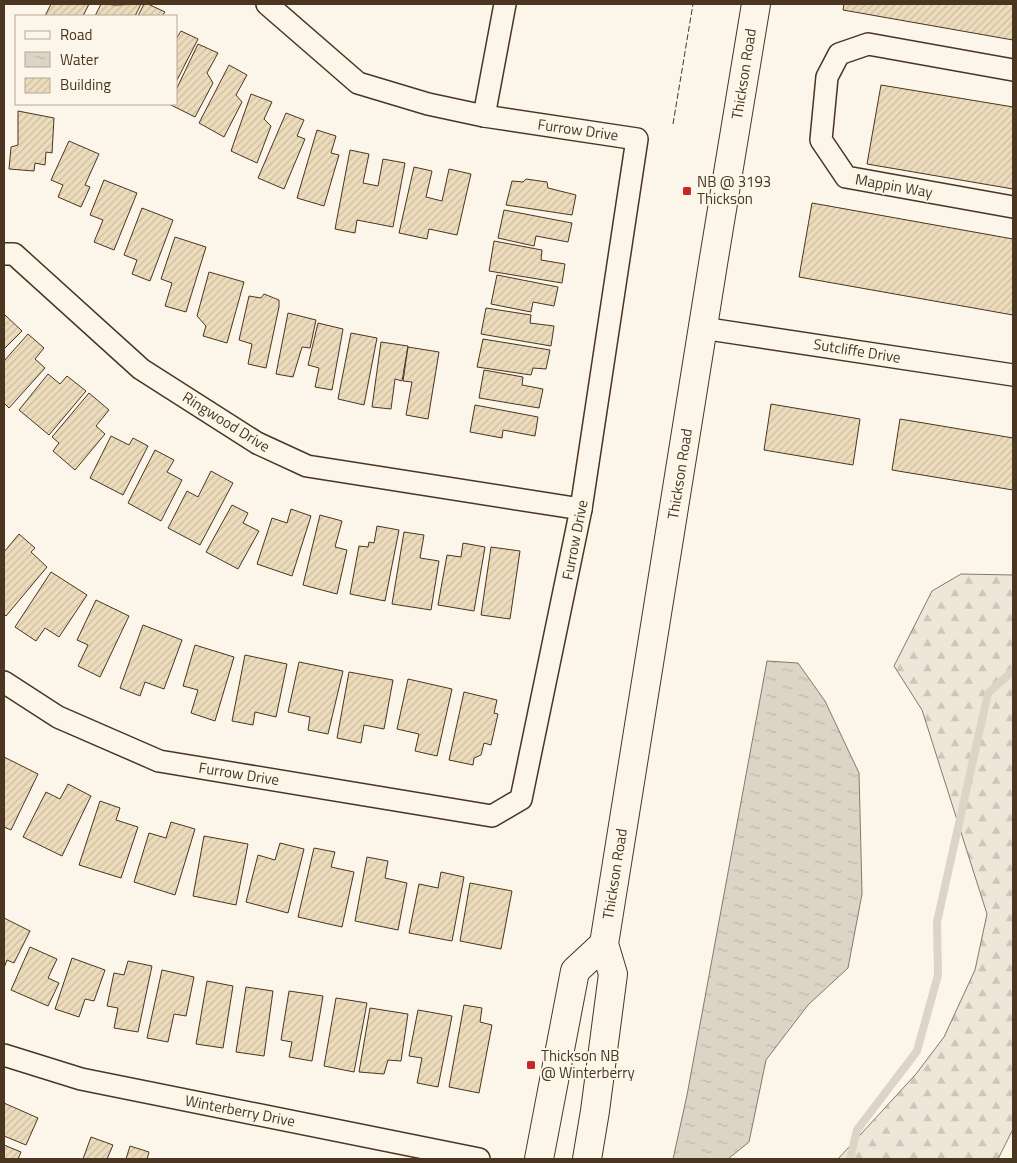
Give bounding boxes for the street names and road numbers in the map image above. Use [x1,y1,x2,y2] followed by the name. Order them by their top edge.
[725,27,762,121] street label: Thickson Road
[536,112,620,147] street label: Furrow Drive
[854,167,935,204] street label: Mappin Way
[812,332,902,369] street label: Sutcliffe Drive
[178,385,275,458] street label: Ringwood Drive
[661,427,698,521] street label: Thickson Road
[555,498,594,582] street label: Furrow Drive
[197,756,281,791] street label: Furrow Drive
[596,827,633,921] street label: Thickson Road
[183,1089,297,1132] street label: Winterberry Drive

